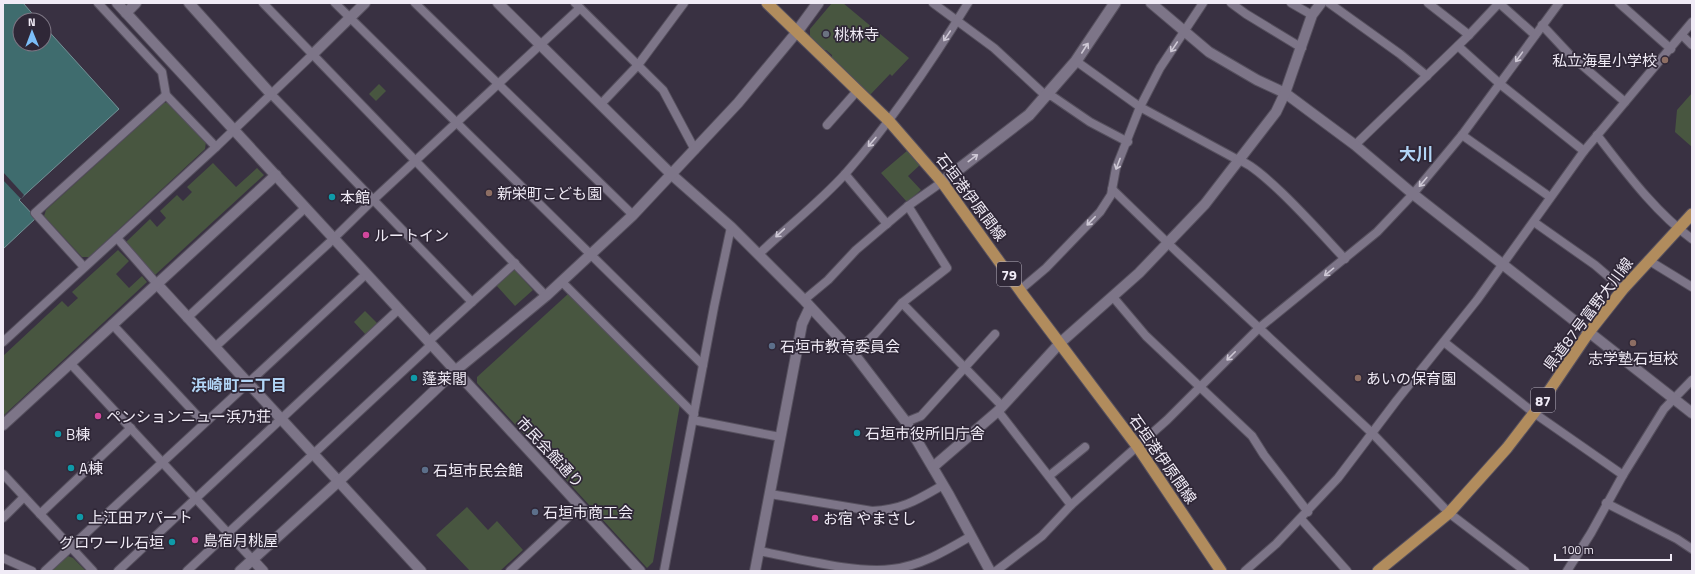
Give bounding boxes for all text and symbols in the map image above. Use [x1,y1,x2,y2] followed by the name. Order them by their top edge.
[12,12,52,52] north arrow
[28,14,36,30] text: N
[834,23,879,46] place label: 桃林寺
[821,29,831,39] marker: 桃林寺
[943,30,951,41] one-way arrow
[1170,41,1178,52] one-way arrow
[1082,42,1090,54] one-way arrow
[1552,49,1657,72] place label: 私立海星小学校
[1515,51,1523,62] one-way arrow
[1660,55,1670,65] marker: 私立海星小学校
[868,137,877,147] one-way arrow
[1399,141,1433,167] district label: 大川
[930,148,1012,246] street label: 石垣港伊原間線
[967,154,978,162] one-way arrow
[1114,157,1122,169] one-way arrow
[1419,177,1427,188] one-way arrow
[497,182,602,205] place label: 新栄町こども園
[340,186,370,209] place label: 本館
[484,188,494,198] marker: 新栄町こども園
[327,192,337,202] marker: 本館
[1086,216,1096,226] one-way arrow
[374,224,449,247] place label: ルートイン
[775,229,785,238] one-way arrow
[361,230,371,240] marker: ルートイン
[1538,252,1638,376] street label: 県道87号富野大川線
[997,262,1021,286] road number: 79
[1324,267,1335,276] one-way arrow
[780,335,900,358] place label: 石垣市教育委員会
[1628,338,1638,348] marker: 志学塾石垣校
[767,341,777,351] marker: 石垣市教育委員会
[1588,347,1678,370] place label: 志学塾石垣校
[1226,351,1236,361] one-way arrow
[422,367,467,390] place label: 蓬莱閣
[1366,367,1456,390] place label: あいの保育園
[191,373,287,397] district label: 浜崎町二丁目
[409,373,419,383] marker: 蓬莱閣
[1353,373,1363,383] marker: あいの保育園
[1531,388,1555,412] road number: 87
[106,405,271,428] place label: ペンションニュー浜乃荘
[1123,409,1203,509] street label: 石垣港伊原間線
[93,411,103,421] marker: ペンションニュー浜乃荘
[511,411,589,493] street label: 市民会館通り
[865,422,985,445] place label: 石垣市役所旧庁舎
[66,423,90,446] place label: B棟
[852,428,862,438] marker: 石垣市役所旧庁舎
[53,429,63,439] marker: B棟
[79,457,103,480] place label: A棟
[433,459,523,482] place label: 石垣市民会館
[66,463,76,473] marker: A棟
[420,465,430,475] marker: 石垣市民会館
[543,501,633,524] place label: 石垣市商工会
[88,506,193,529] place label: 上江田アパート
[530,507,540,517] marker: 石垣市商工会
[823,507,916,530] place label: お宿 やまさし
[75,512,85,522] marker: 上江田アパート
[810,513,820,523] marker: お宿 やまさし
[203,529,278,552] place label: 島宿月桃屋
[59,531,164,554] place label: グロワール石垣
[190,535,200,545] marker: 島宿月桃屋
[1555,536,1671,562] scale bar
[167,537,177,547] marker: グロワール石垣
[1561,540,1594,559] text: 100 m

